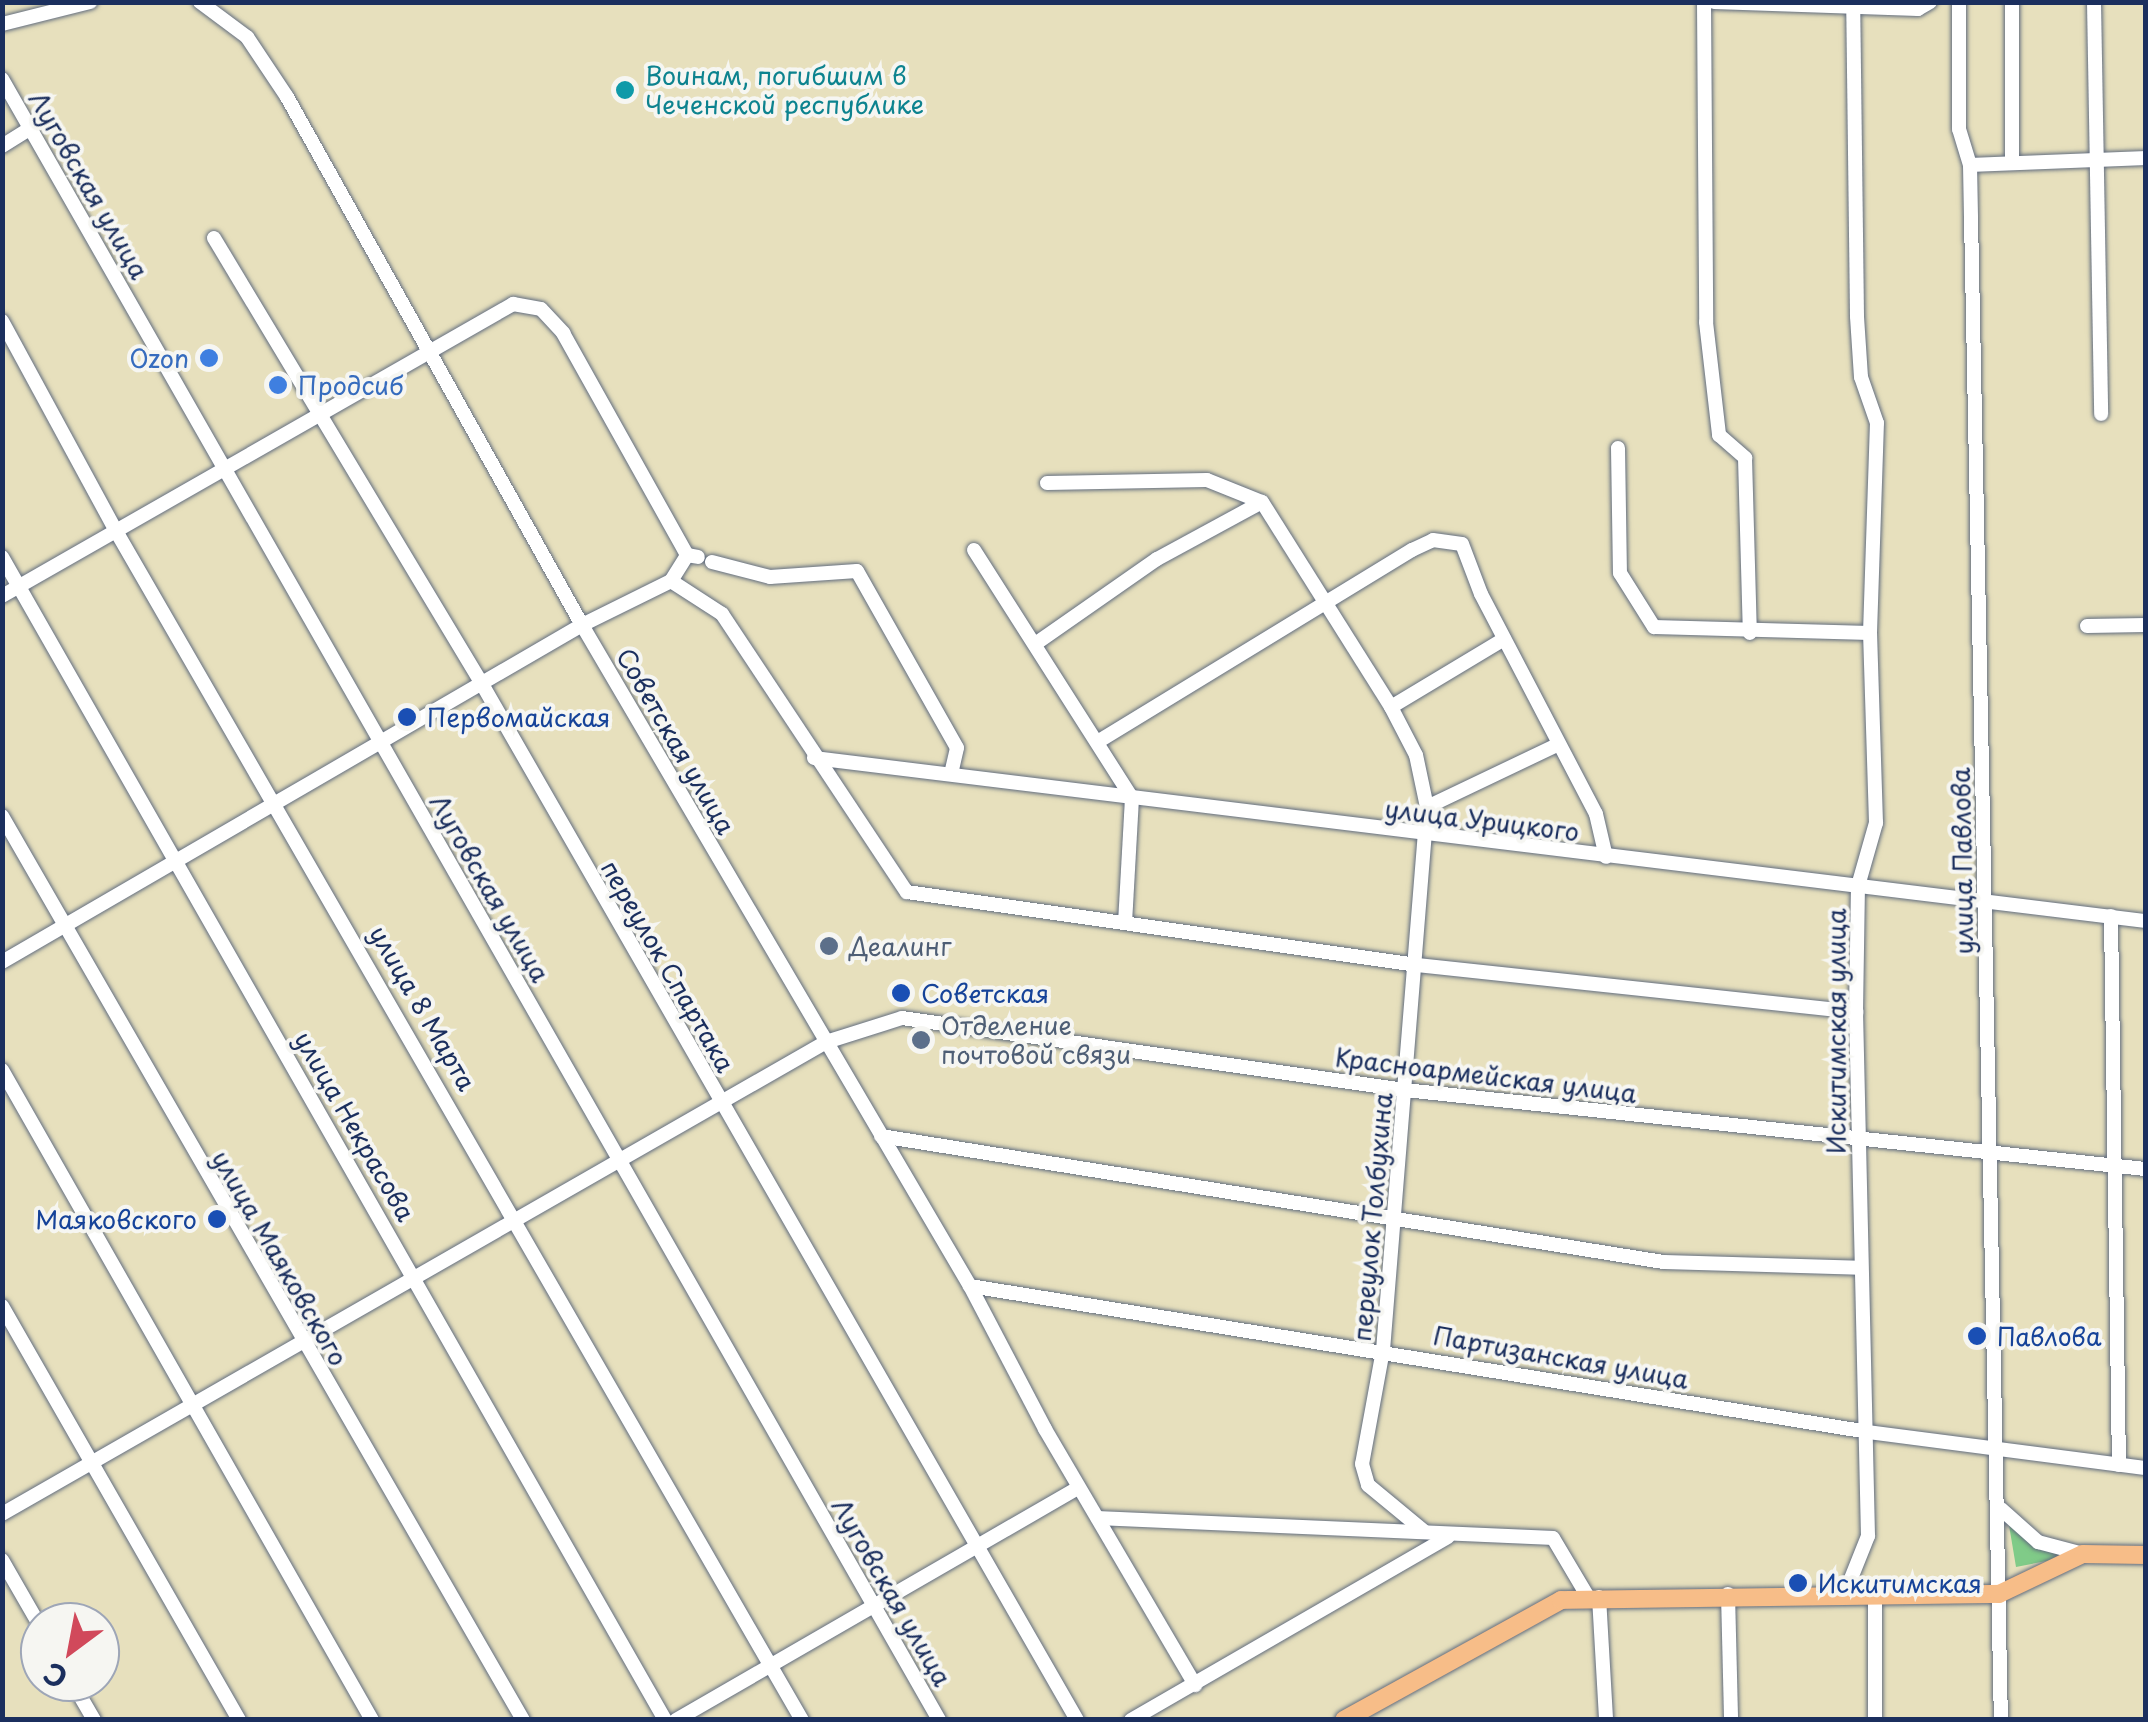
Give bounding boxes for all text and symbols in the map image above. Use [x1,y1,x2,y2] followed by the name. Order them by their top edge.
[645,61,925,120] place label: Воинам, погибшим в Чеченской республике
[614,79,636,101] marker: Воинам, погибшим в Чеченской республике
[23,85,155,285] street label: Луговская улица
[129,343,189,373] place label: Ozon
[198,347,220,369] marker: Ozon
[298,370,404,400] place label: Продсиб
[267,374,289,396] marker: Продсиб
[610,642,742,840] street label: Советская улица
[427,702,610,732] place label: Первомайская
[396,706,418,728] marker: Первомайская
[1945,767,1979,955] street label: улица Павлова
[424,788,556,988] street label: Луговская улица
[1382,793,1582,847] street label: улица Урицкого
[595,854,741,1078] street label: переулок Спартака
[1821,908,1851,1154] street label: Искитимская улица
[363,919,483,1097] street label: улица 8 Марта
[849,931,951,961] place label: Деалинг
[818,935,840,957] marker: Деалинг
[921,978,1049,1008] place label: Советская
[890,982,912,1004] marker: Советская
[941,1011,1130,1070] place label: Отделение почтовой связи
[288,1025,422,1227] street label: улица Некрасова
[910,1029,932,1051] marker: Отделение почтовой связи
[1333,1042,1639,1108] street label: Красноармейская улица
[1346,1091,1398,1343] street label: переулок Толбухина
[206,1145,354,1371] street label: улица Маяковского
[35,1204,197,1234] place label: Маяковского
[206,1208,228,1230] marker: Маяковского
[1431,1320,1691,1394] street label: Партизанская улица
[1997,1321,2101,1351] place label: Павлова
[1966,1325,1988,1347] marker: Павлова
[826,1492,958,1692] street label: Луговская улица
[1818,1568,1982,1598] place label: Искитимская
[1787,1572,1809,1594] marker: Искитимская
[20,1602,120,1702] north arrow
[35,1652,75,1700] text: С

